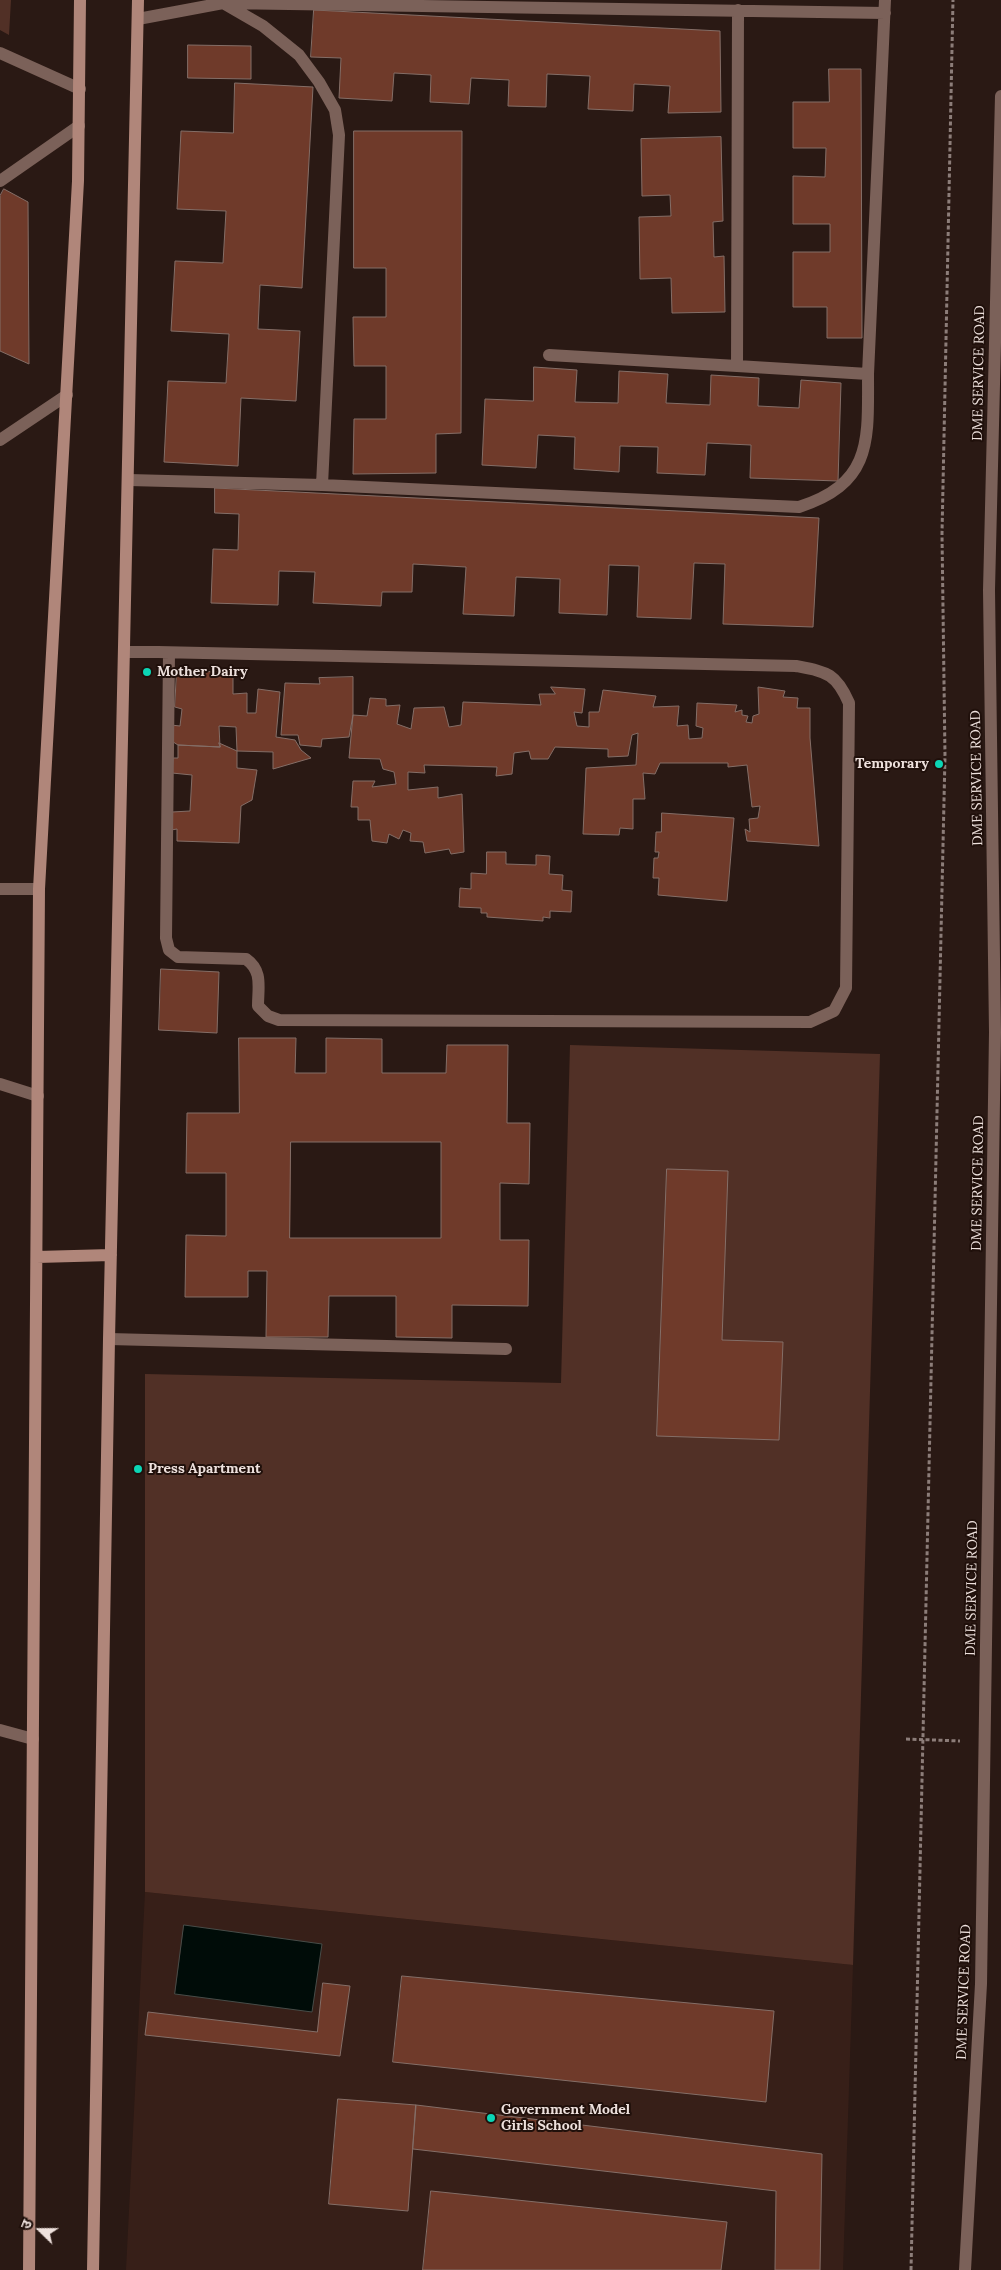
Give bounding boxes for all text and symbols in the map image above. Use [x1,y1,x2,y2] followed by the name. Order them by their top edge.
[969,305,989,441] street label: DME SERVICE ROAD
[157,664,248,680] place label: Mother Dairy
[141,666,153,678] marker: Mother Dairy
[967,710,987,846] street label: DME SERVICE ROAD
[855,756,929,772] place label: Temporary
[933,758,945,770] marker: Temporary
[968,1115,988,1251] street label: DME SERVICE ROAD
[148,1461,261,1477] place label: Press Apartment
[132,1463,144,1475] marker: Press Apartment
[962,1520,982,1656] street label: DME SERVICE ROAD
[953,1924,975,2060] street label: DME SERVICE ROAD
[501,2102,630,2134] place label: Government Model Girls School
[485,2112,497,2124] marker: Government Model Girls School
[15,2205,65,2255] north arrow
[16,2217,36,2232] text: उ

